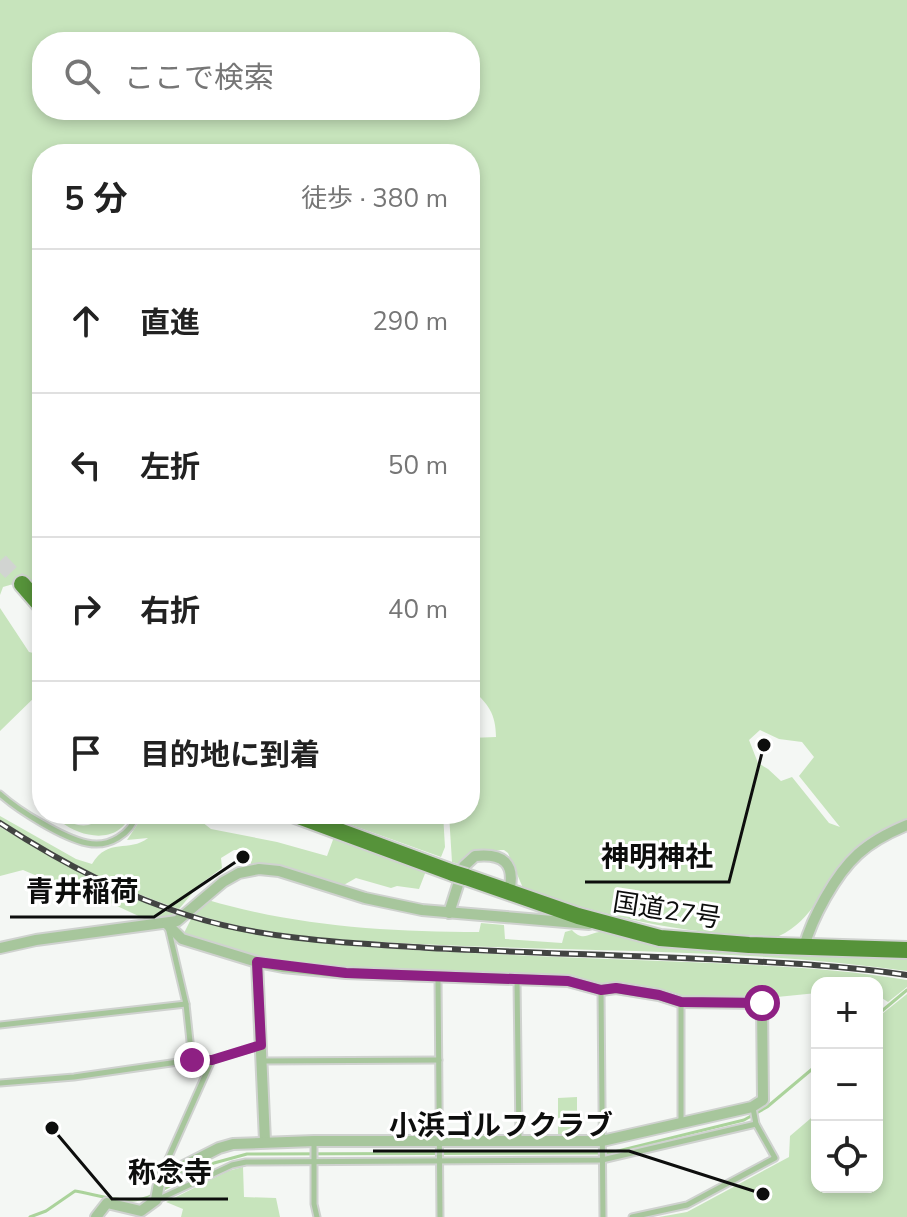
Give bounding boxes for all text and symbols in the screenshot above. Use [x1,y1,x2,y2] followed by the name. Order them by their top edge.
[32,32,480,120] search box
[60,54,104,98] icon: search
[124,58,274,99] text: ここで検索
[64,176,128,222] text: 5 分
[301,181,448,216] text: 徒歩 · 380 m
[64,299,108,343] icon: ahead
[140,303,200,344] text: 直進
[372,304,448,339] text: 290 m
[64,443,108,487] icon: left
[140,447,200,488] text: 左折
[388,448,448,483] text: 50 m
[64,587,108,631] icon: right
[140,591,200,632] text: 右折
[388,592,448,627] text: 40 m
[64,731,108,775] icon: arrive
[140,735,320,776] text: 目的地に到着
[585,830,729,882] callout: 神明神社
[601,838,713,876] text: 神明神社
[10,865,154,917] callout: 青井稲荷
[26,873,138,911] text: 青井稲荷
[610,885,724,936] street label: 国道27号
[811,977,883,1193] map controls
[811,977,883,1049] button: +
[744,985,780,1021] route start
[174,1042,210,1078] route end
[811,1049,883,1121] button: −
[373,1099,629,1151] callout: 小浜ゴルフクラブ
[389,1107,613,1145] text: 小浜ゴルフクラブ
[811,1121,883,1193] button: locate
[112,1147,228,1199] callout: 称念寺
[128,1154,212,1192] text: 称念寺

